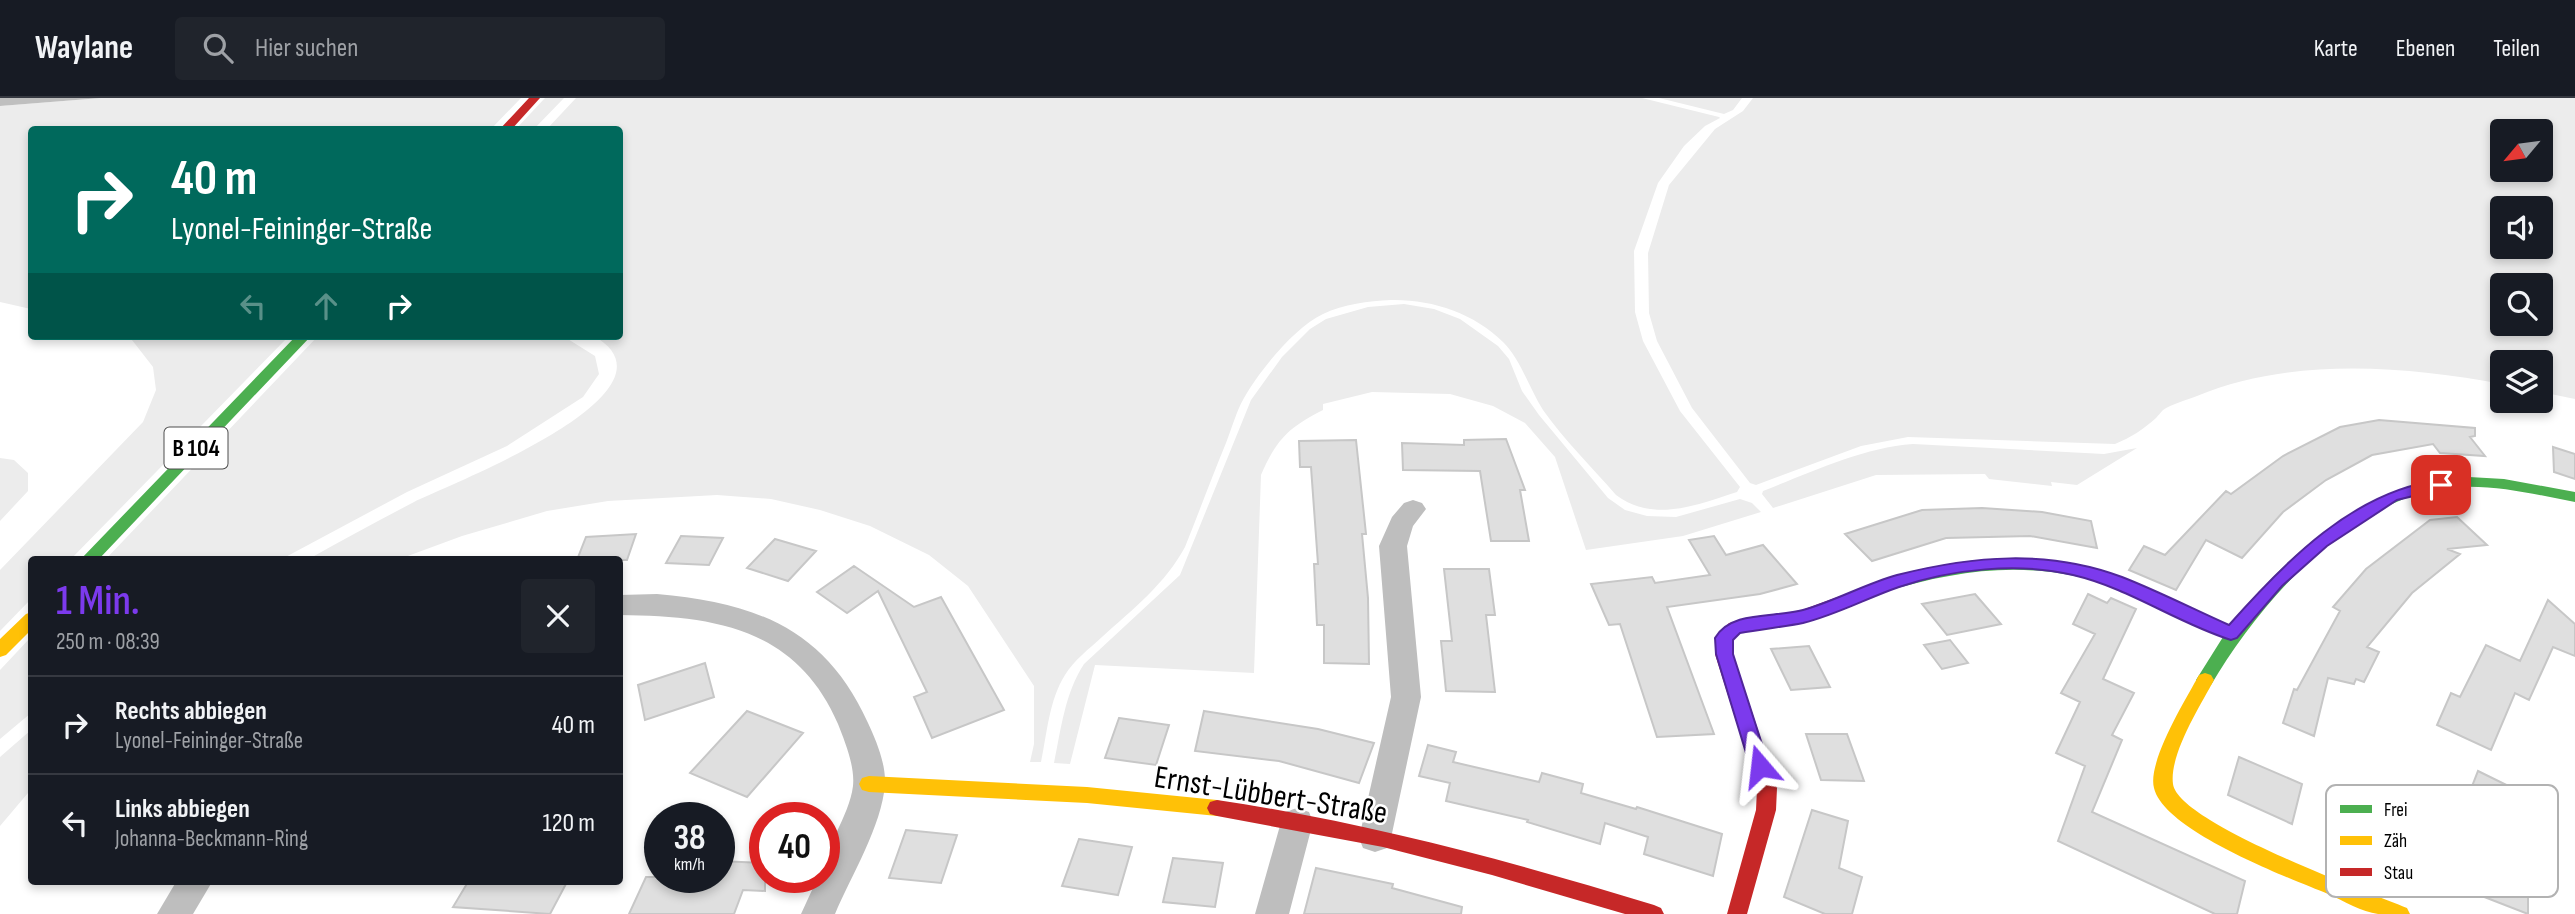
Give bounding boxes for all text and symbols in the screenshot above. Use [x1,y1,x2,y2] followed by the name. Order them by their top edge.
[175,17,665,80] search box
[35,28,133,68] text: Waylane
[199,29,237,67] icon: search
[255,33,358,64] text: Hier suchen
[2314,34,2358,63] text: Karte
[2396,34,2455,63] text: Ebenen
[2493,34,2540,63] text: Teilen
[2490,119,2553,182] north arrow
[2490,119,2553,413] map controls
[171,150,257,209] text: 40 m
[56,154,147,245] icon: right
[2490,196,2553,259] button: sound
[171,210,432,249] text: Lyonel-Feininger-Straße
[2490,273,2553,336] button: search
[234,287,272,325] icon: left
[307,287,345,325] icon: ahead
[380,287,418,325] icon: right
[2490,350,2553,413] button: layers
[164,428,228,468] road number: B 104
[2411,455,2471,515] pin
[2422,466,2460,504] icon: arrive
[56,576,140,627] text: 1 Min.
[521,579,595,653] button: close
[56,628,160,656] text: 250 m · 08:39
[115,696,267,727] text: Rechts abbiegen
[56,706,94,744] icon: right
[552,710,595,741] text: 40 m
[115,727,303,755] text: Lyonel-Feininger-Straße
[1723,729,1797,803] position arrow
[1152,758,1390,833] street label: Ernst-Lübbert-Straße
[2326,785,2558,897] legend
[115,794,250,825] text: Links abbiegen
[2384,799,2408,822] text: Frei
[749,802,840,893] speed limit sign: 40
[56,804,94,842] icon: left
[542,808,595,839] text: 120 m
[673,817,706,860] text: 38
[115,825,308,853] text: Johanna-Beckmann-Ring
[2384,830,2407,853] text: Zäh
[674,854,705,875] text: km/h
[2384,862,2413,885] text: Stau

